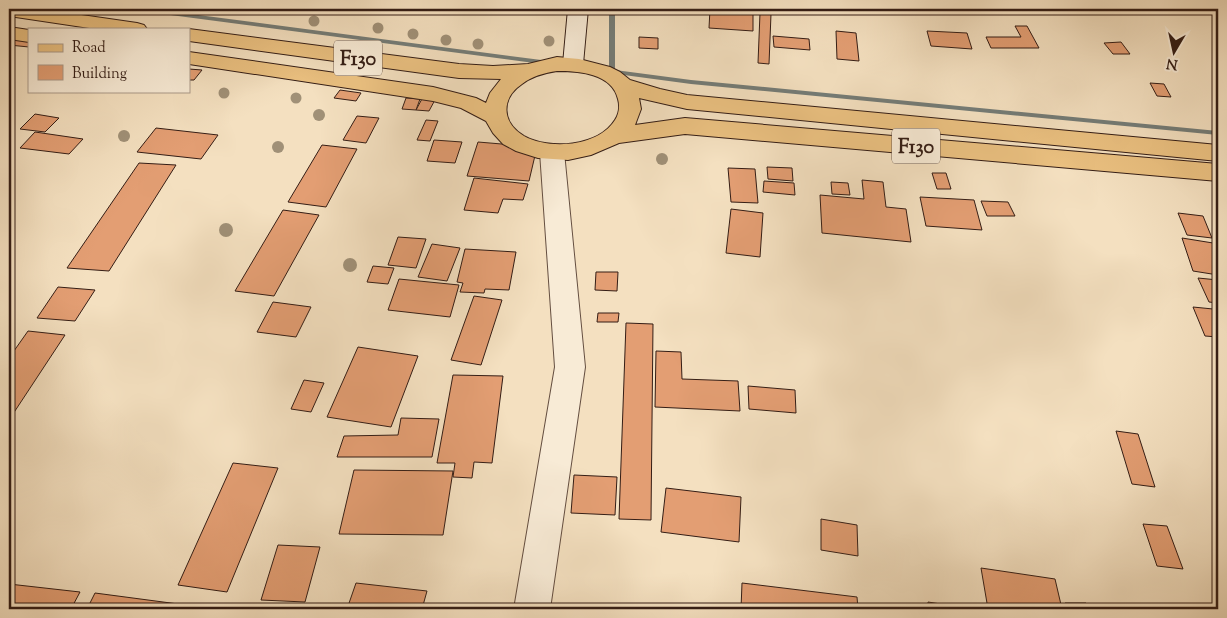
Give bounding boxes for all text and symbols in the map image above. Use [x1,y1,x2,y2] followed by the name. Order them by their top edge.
[28,28,190,92] legend
[1150,28,1200,78] north arrow
[72,38,106,59] text: Road
[334,40,382,76] road number: F130
[1165,52,1179,74] text: N
[72,64,127,85] text: Building
[892,128,940,164] road number: F130

